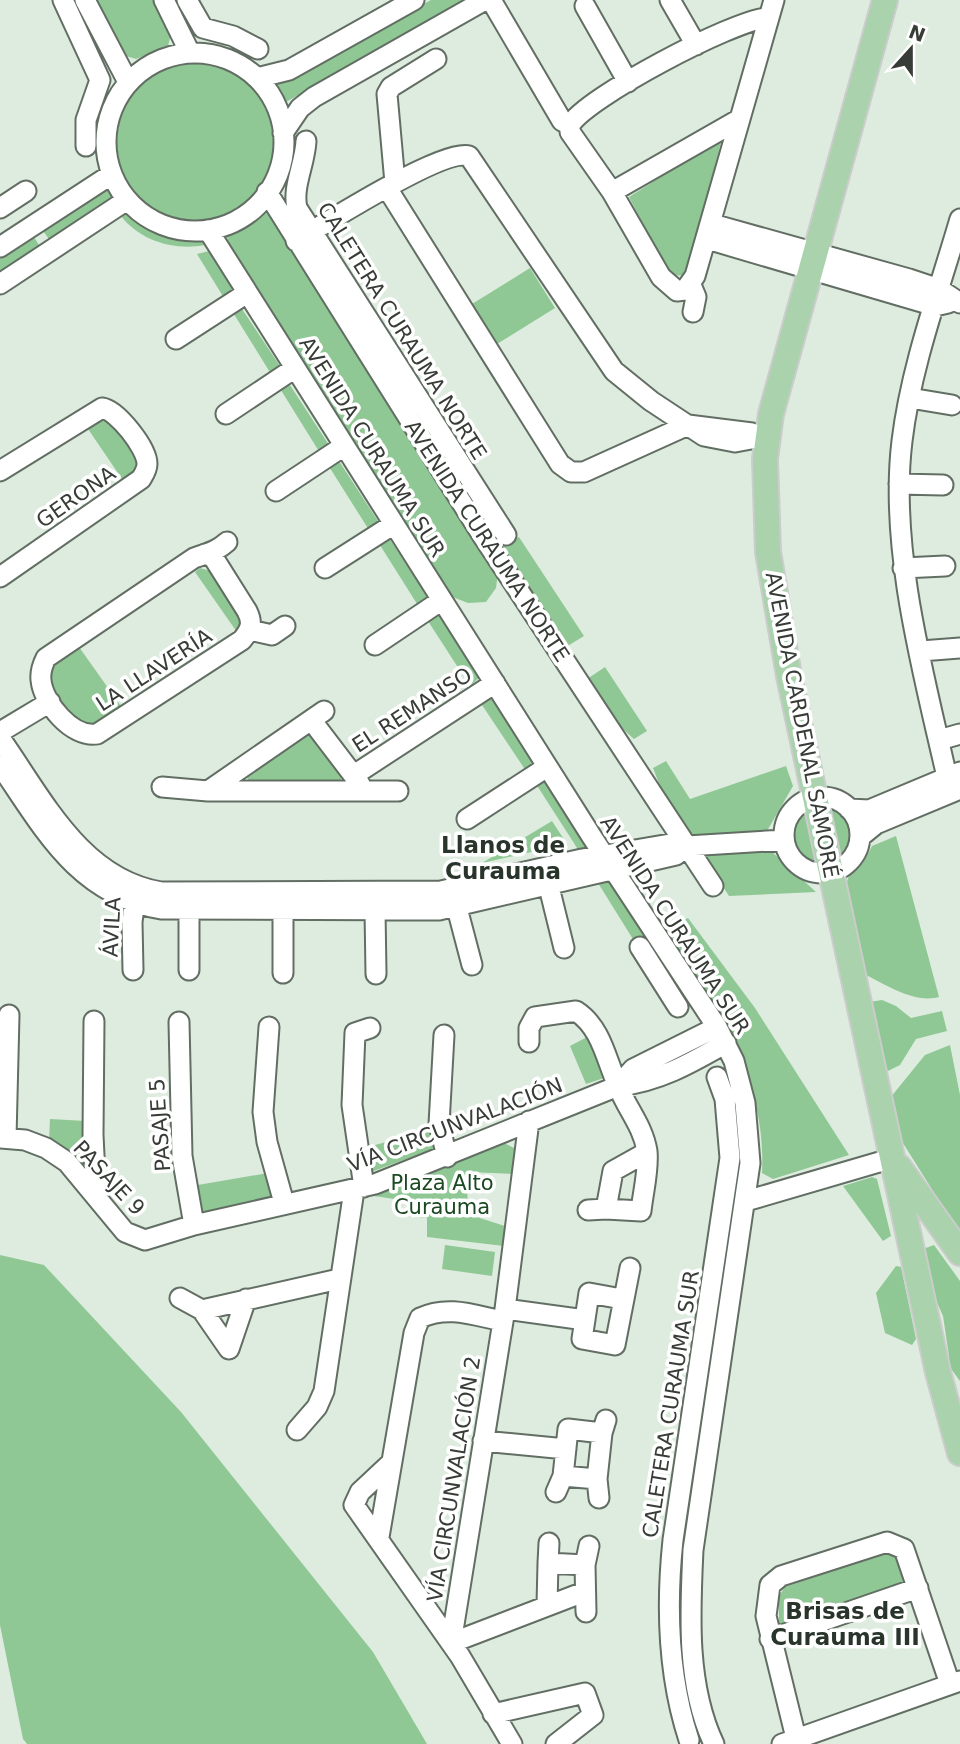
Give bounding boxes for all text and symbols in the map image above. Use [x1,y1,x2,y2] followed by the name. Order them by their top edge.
[876,14,946,84] north arrow
[906,20,928,46] text: N
[313,198,491,464] street label: CALETERA CURAUMA NORTE
[294,332,450,562] street label: AVENIDA CURAUMA SUR
[400,416,574,666] street label: AVENIDA CURAUMA NORTE
[32,461,121,533] street label: GERONA
[761,570,844,880] street label: AVENIDA CARDENAL SAMORÉ
[91,623,217,716] street label: LA LLAVERÍA
[348,662,476,758] street label: EL REMANSO
[595,811,755,1039] street label: AVENIDA CURAUMA SUR
[441,832,565,884] district label: Llanos de Curauma
[97,896,126,958] street label: ÁVILA
[344,1072,566,1177] street label: VÍA CIRCUNVALACIÓN
[145,1078,175,1172] street label: PASAJE 5
[68,1136,150,1220] street label: PASAJE 9
[390,1171,494,1219] park label: Plaza Alto Curauma
[638,1268,704,1540] street label: CALETERA CURAUMA SUR
[422,1354,485,1604] street label: VÍA CIRCUNVALACIÓN 2
[770,1598,920,1650] district label: Brisas de Curauma III

